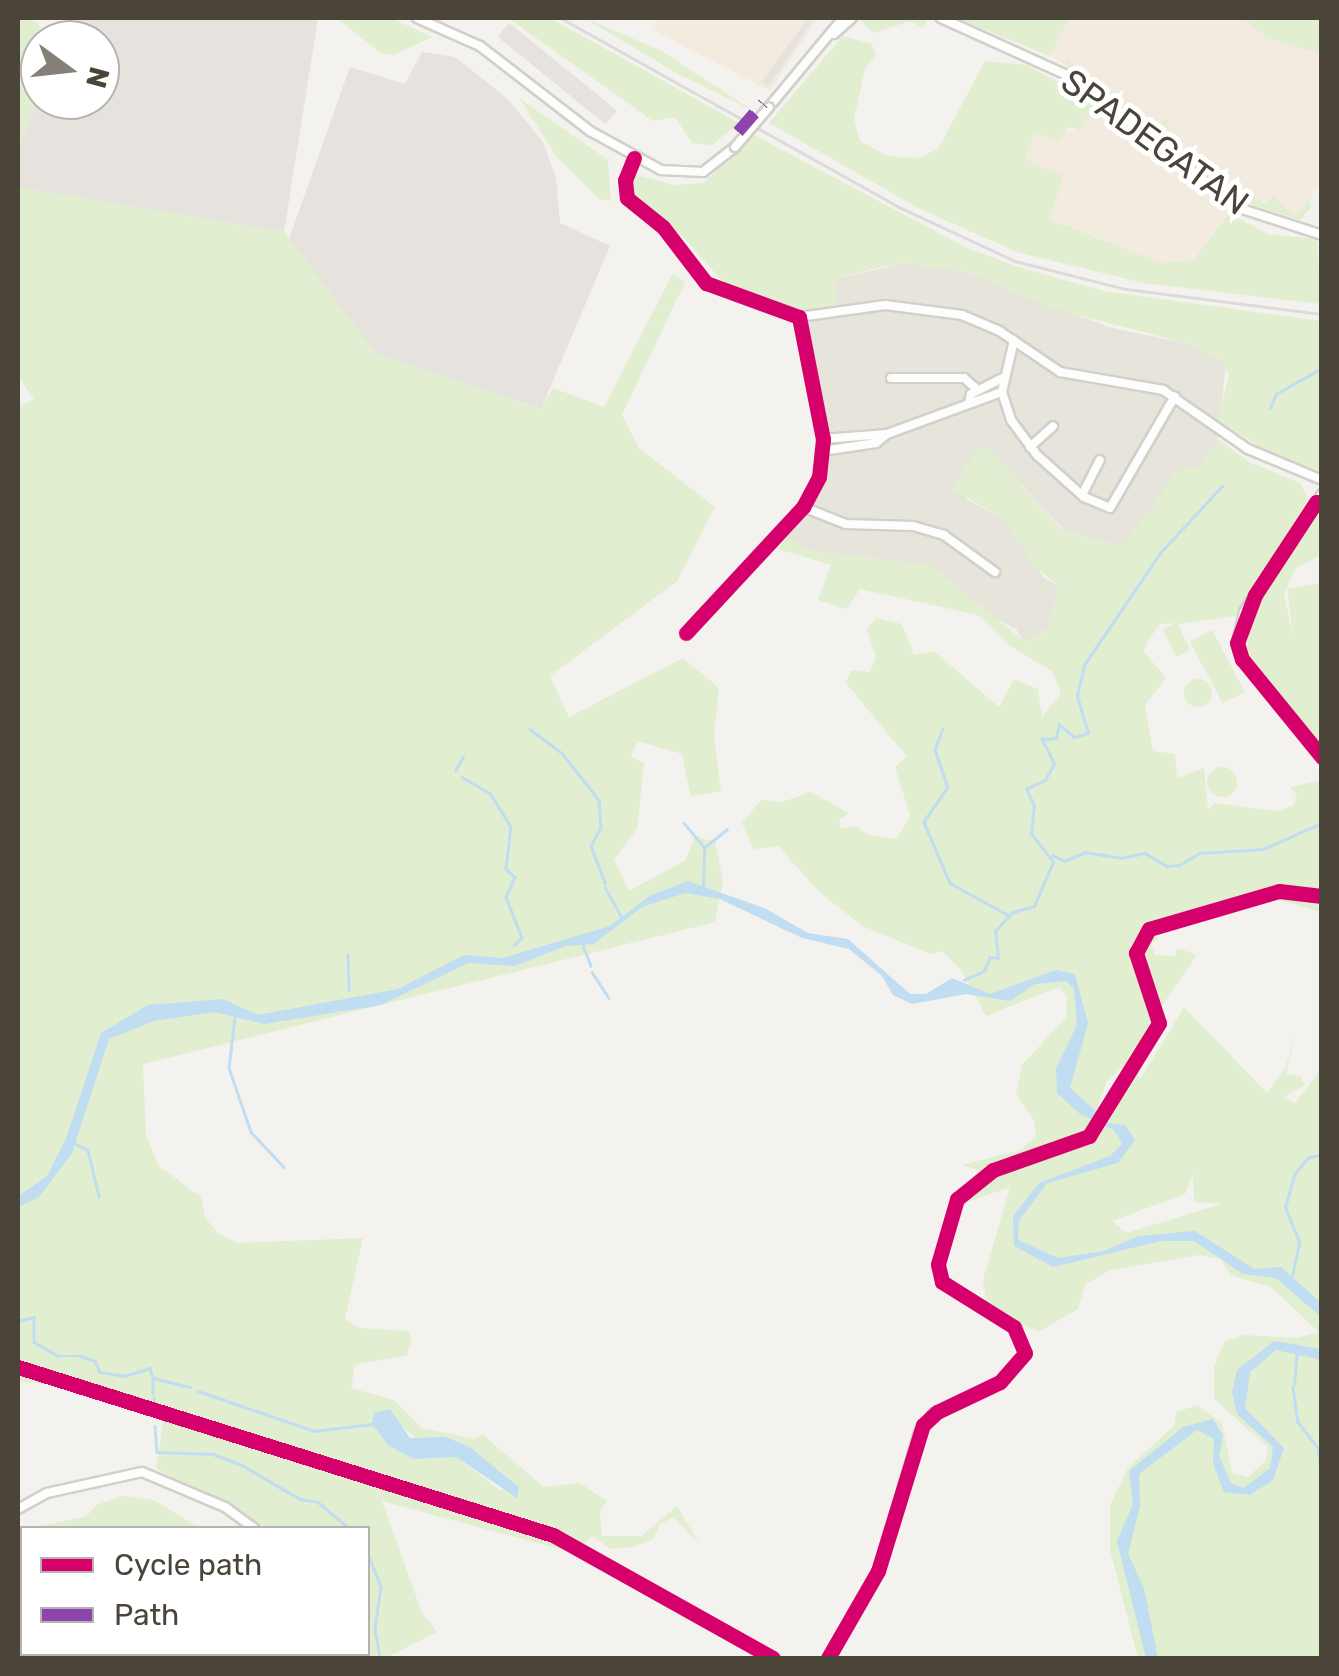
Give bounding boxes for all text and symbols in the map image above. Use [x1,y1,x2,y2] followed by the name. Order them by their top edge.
[20,20,120,120] north arrow
[1053,60,1257,224] street label: SPADEGATAN
[79,63,116,91] text: N
[20,1526,370,1656] legend
[114,1547,262,1583] text: Cycle path
[114,1597,179,1633] text: Path

